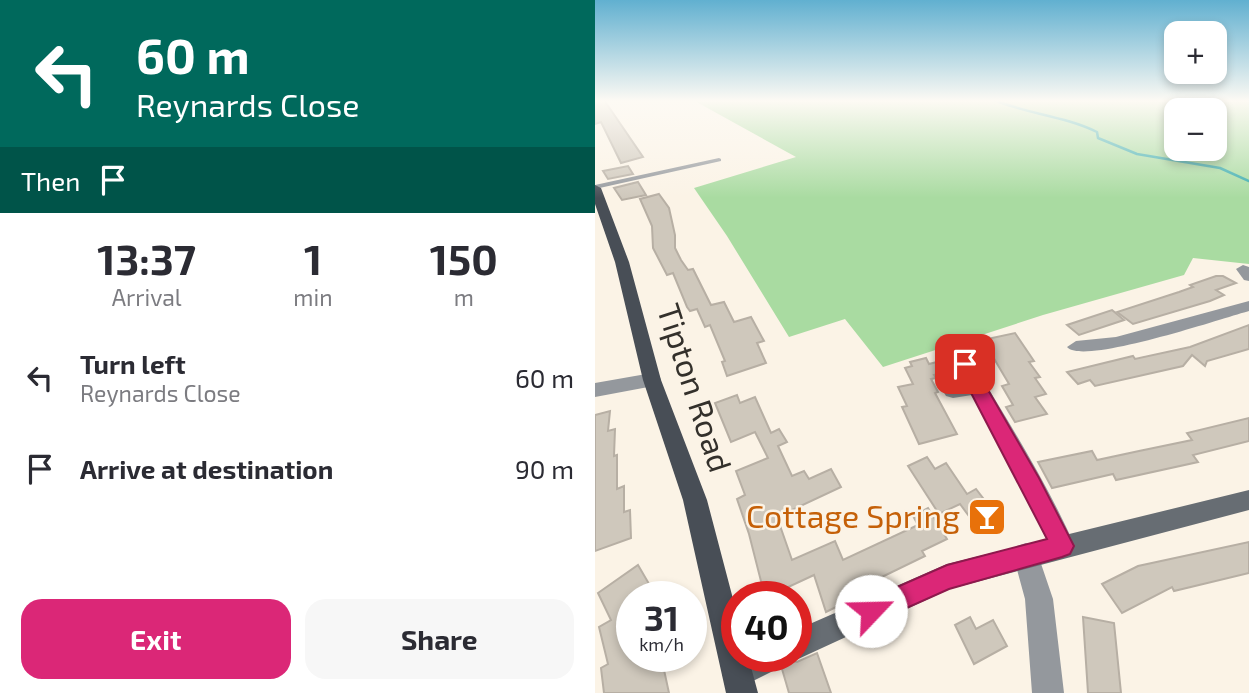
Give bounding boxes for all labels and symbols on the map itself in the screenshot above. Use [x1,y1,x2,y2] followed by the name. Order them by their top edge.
[651,298,741,476] street label: Tipton Road
[935,334,995,394] pin
[746,496,960,534] place label: Cottage Spring
[966,496,1008,538] bar icon: Cottage Spring
[834,574,908,648] position arrow
[721,581,812,672] speed limit sign: 40

